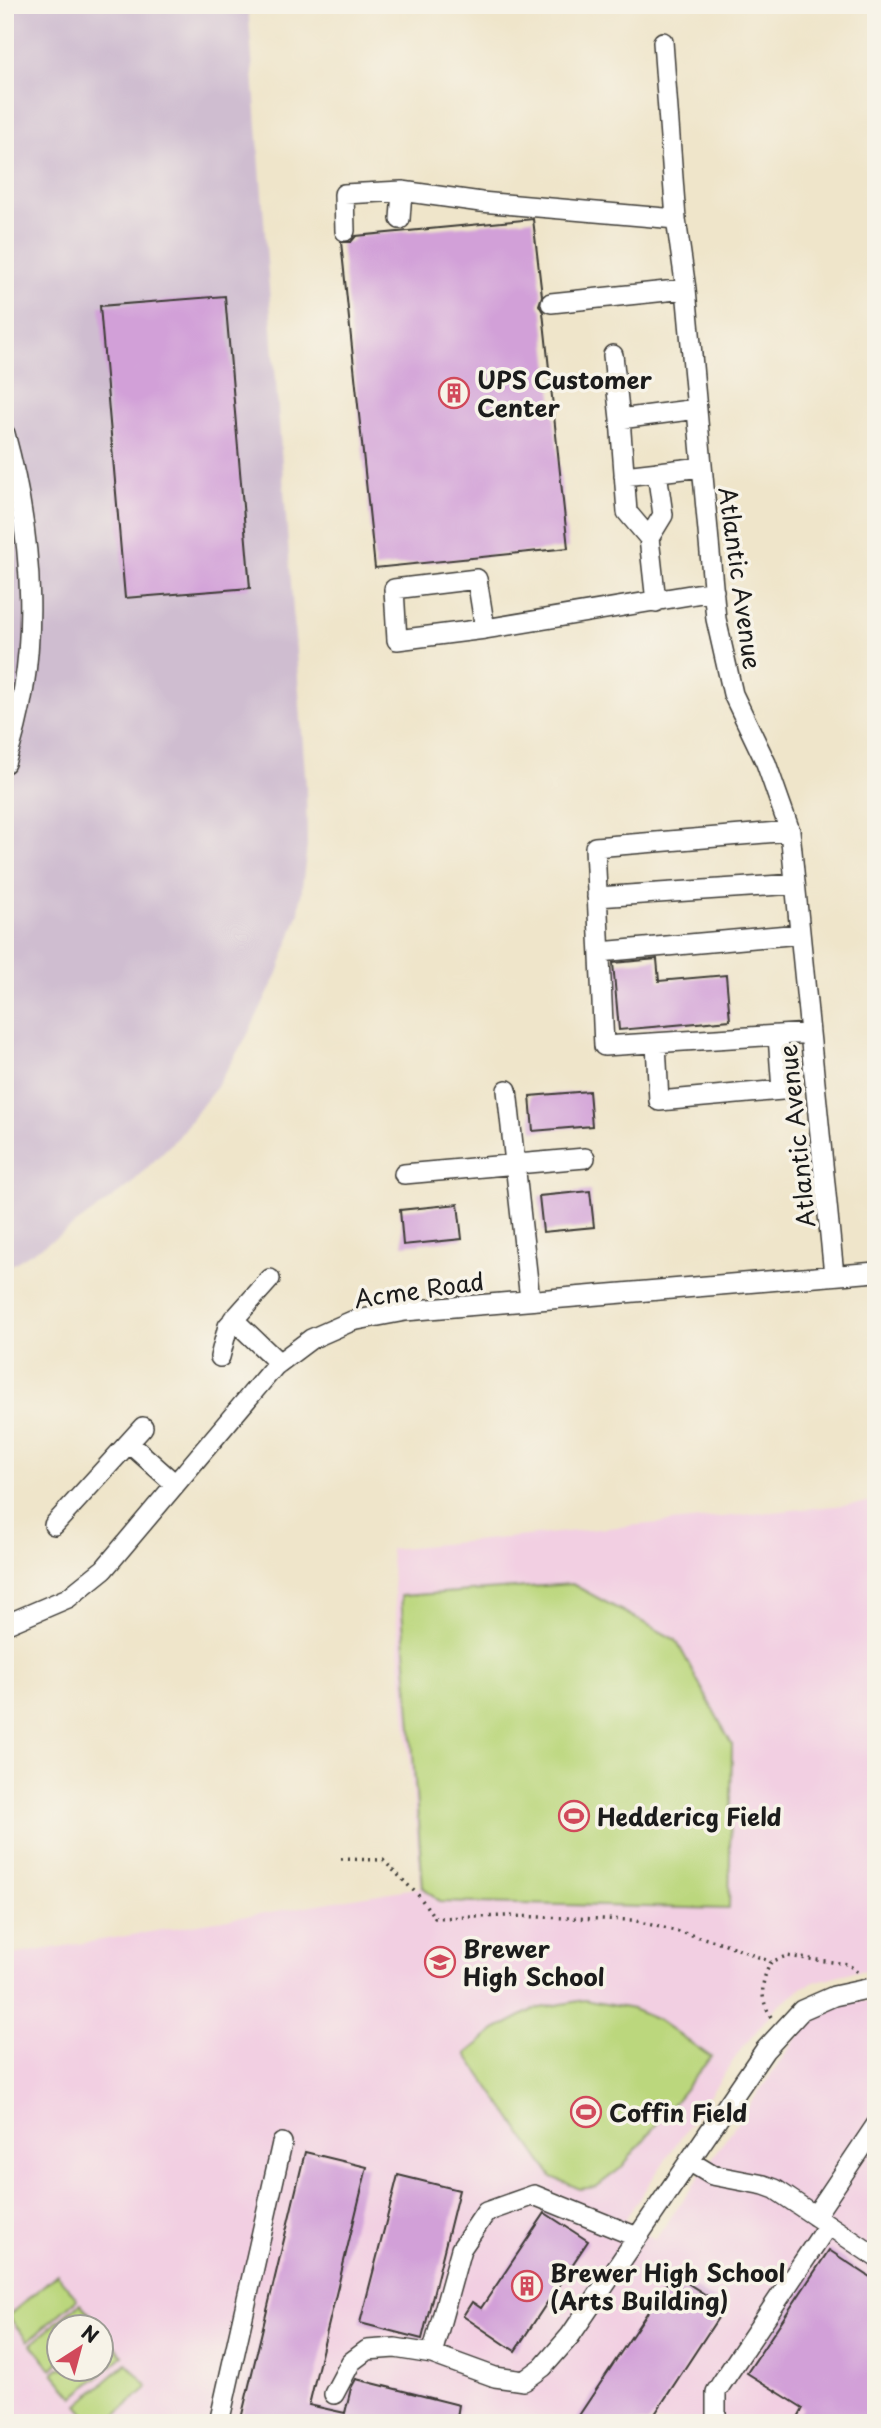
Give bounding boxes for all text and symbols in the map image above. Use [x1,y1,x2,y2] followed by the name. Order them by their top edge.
[477,361,652,425] place label: UPS Customer Center
[437,376,471,410] building icon: UPS Customer Center
[710,484,772,672] street label: Atlantic Avenue
[768,1043,824,1229] street label: Atlantic Avenue
[352,1262,486,1316] street label: Acme Road
[597,1798,782,1834] place label: Heddericg Field
[557,1799,591,1833] sports icon: Heddericg Field
[463,1930,605,1994] place label: Brewer High School
[423,1945,457,1979] school or university icon: Brewer High School
[609,2094,747,2130] place label: Coffin Field
[569,2095,603,2129] sports icon: Coffin Field
[550,2254,785,2318] place label: Brewer High School (Arts Building)
[510,2269,544,2303] building icon: Brewer High School (Arts Building)
[46,2312,116,2382] north arrow
[76,2318,105,2349] text: N

